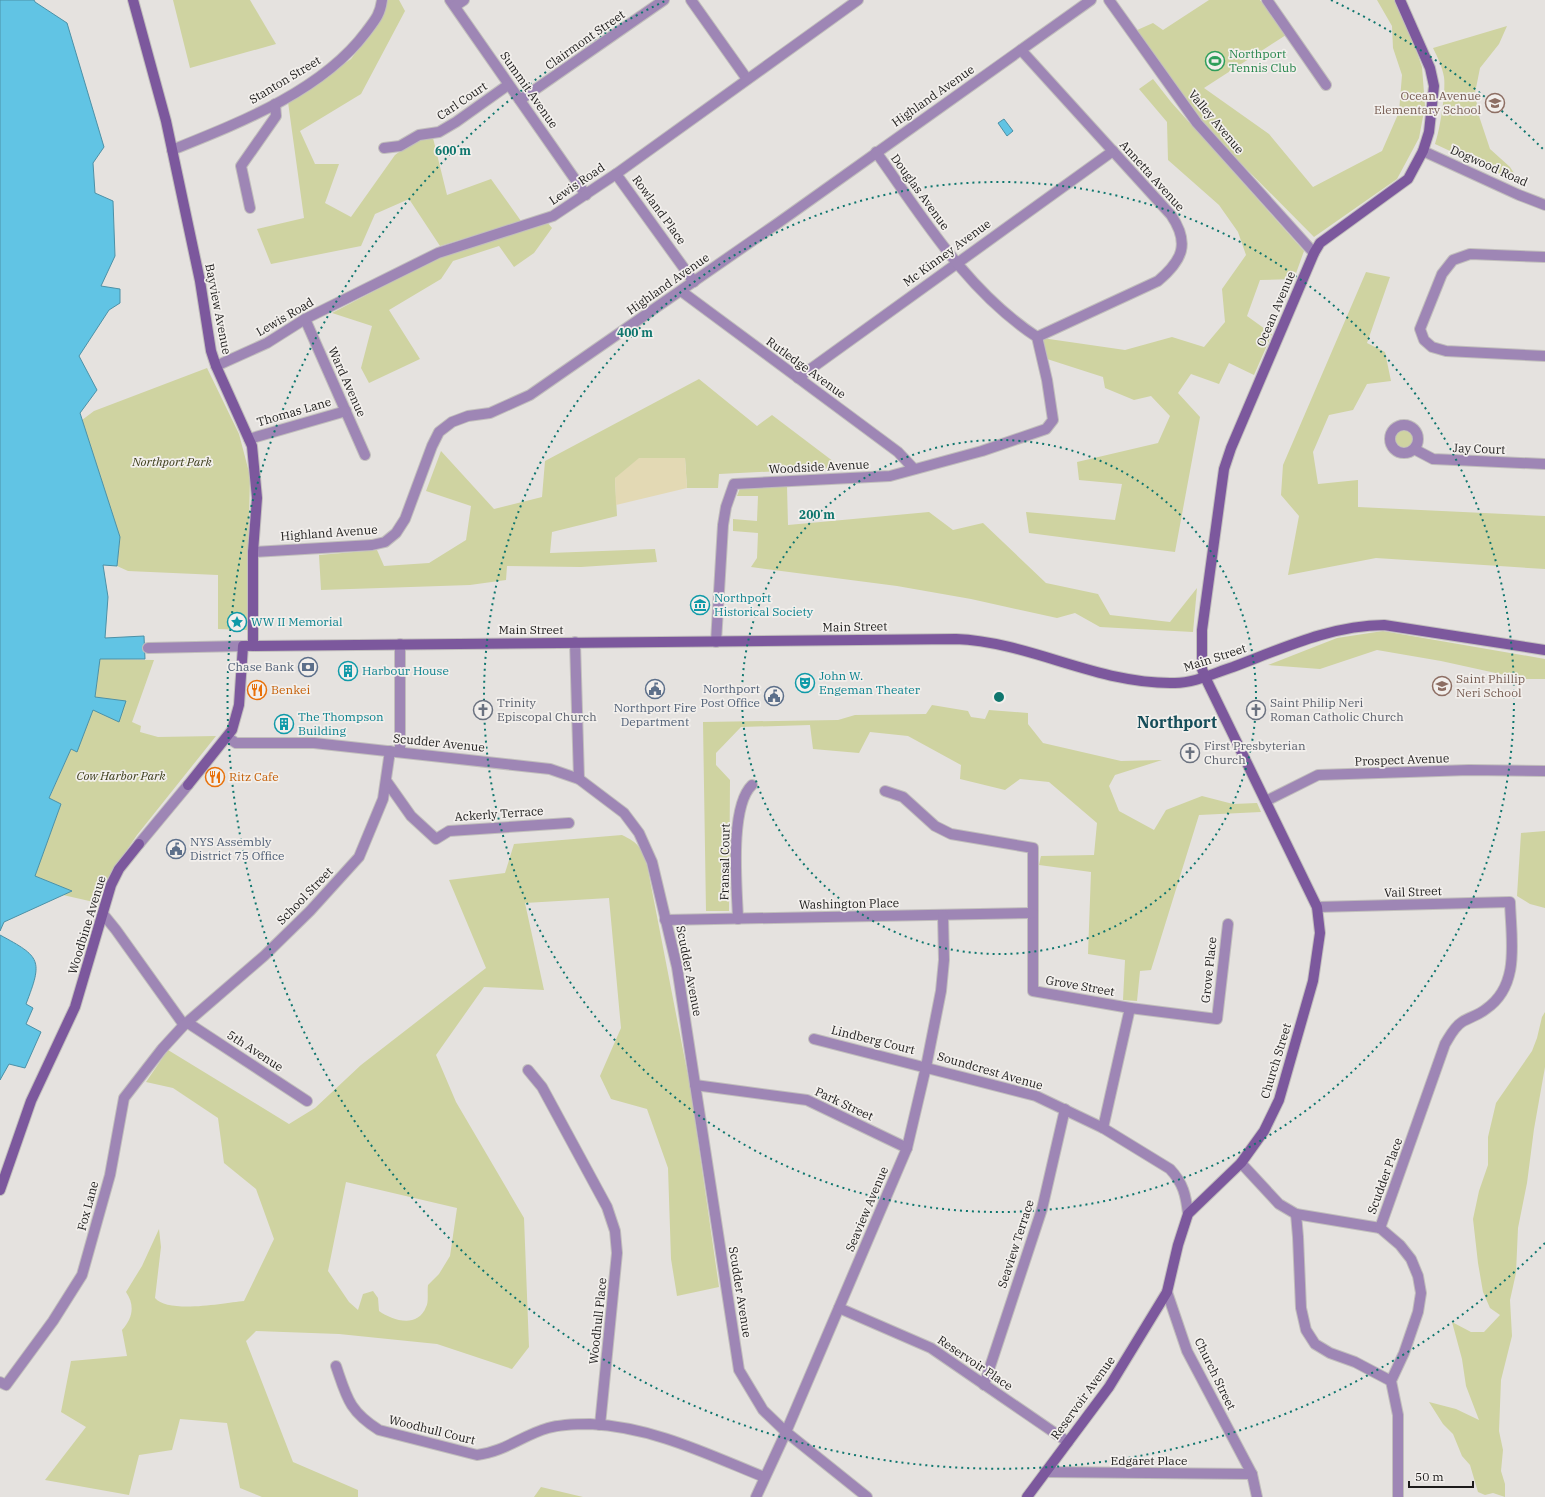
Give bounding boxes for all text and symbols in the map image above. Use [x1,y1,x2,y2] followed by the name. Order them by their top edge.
[542,7,627,73] street label: Clairmont Street
[1229,46,1296,75] place label: Northport Tennis Club
[497,48,561,131] street label: Summit Avenue
[1204,50,1226,72] sports icon: Northport Tennis Club
[246,52,323,107] street label: Stanton Street
[889,62,977,130] street label: Highland Avenue
[434,78,490,123] street label: Carl Court
[1185,87,1247,157] street label: Valley Avenue
[1374,88,1481,117] place label: Ocean Avenue Elementary School
[1484,92,1506,114] school or university icon: Ocean Avenue Elementary School
[1117,137,1188,214] street label: Annetta Avenue
[1448,142,1530,189] street label: Dogwood Road
[435,143,471,158] text: 600 m
[888,151,953,233] street label: Douglas Avenue
[546,159,607,208] street label: Lewis Road
[629,172,690,247] street label: Rowland Place
[900,216,994,289] street label: Mc Kinney Avenue
[624,250,712,318] street label: Highland Avenue
[202,262,235,356] street label: Bayview Avenue
[1253,269,1298,349] street label: Ocean Avenue
[253,294,316,339] street label: Lewis Road
[617,325,653,340] text: 400 m
[763,334,849,402] street label: Rutledge Avenue
[325,344,370,419] street label: Ward Avenue
[255,394,333,429] street label: Thomas Lane
[1452,440,1506,457] street label: Jay Court
[131,454,212,469] park label: Northport Park
[768,456,870,477] street label: Woodside Avenue
[799,507,835,522] text: 200 m
[280,522,378,543] street label: Highland Avenue
[714,590,814,619] place label: Northport Historical Society
[689,594,711,616] museum icon: Northport Historical Society
[226,611,248,633] place icon: WW II Memorial
[251,614,343,629] place label: WW II Memorial
[822,618,888,635] street label: Main Street
[499,622,563,637] street label: Main Street
[1182,640,1248,675] street label: Main Street
[297,656,319,678] bank icon: Chase Bank
[228,659,294,674] place label: Chase Bank
[337,660,359,682] building icon: Harbour House
[362,663,449,678] place label: Harbour House
[819,668,921,697] place label: John W. Engeman Theater
[1456,671,1525,700] place label: Saint Phillip Neri School
[794,672,816,694] theatre icon: John W. Engeman Theater
[1431,675,1453,697] school or university icon: Saint Phillip Neri School
[644,678,666,700] public building icon: Northport Fire Department
[246,679,268,701] restaurant icon: Benkei
[700,681,760,710] place label: Northport Post Office
[271,682,310,697] place label: Benkei
[763,685,785,707] public building icon: Northport Post Office
[992,690,1006,704] centre of rings
[497,695,597,724] place label: Trinity Episcopal Church
[1270,695,1404,724] place label: Saint Philip Neri Roman Catholic Church
[472,699,494,721] church icon: Trinity Episcopal Church
[1245,699,1267,721] church icon: Saint Philip Neri Roman Catholic Church
[614,700,696,729] place label: Northport Fire Department
[298,709,384,738] place label: The Thompson Building
[1137,712,1217,732] district label: Northport
[273,713,295,735] building icon: The Thompson Building
[393,730,486,755] street label: Scudder Avenue
[1204,738,1306,767] place label: First Presbyterian Church
[1179,742,1201,764] church icon: First Presbyterian Church
[1354,750,1450,769] street label: Prospect Avenue
[204,766,226,788] restaurant icon: Ritz Cafe
[76,768,166,783] park label: Cow Harbor Park
[229,769,279,784] place label: Ritz Cafe
[454,803,544,824] street label: Ackerly Terrace
[716,823,733,901] street label: Fransal Court
[190,834,285,863] place label: NYS Assembly District 75 Office
[165,838,187,860] public building icon: NYS Assembly District 75 Office
[273,864,336,928] street label: School Street
[64,874,109,976] street label: Woodbine Avenue
[1384,883,1442,900] street label: Vail Street
[799,895,899,912] street label: Washington Place
[673,924,706,1017] street label: Scudder Avenue
[1198,936,1219,1004] street label: Grove Place
[1044,972,1116,999] street label: Grove Street
[1257,1021,1294,1100] street label: Church Street
[830,1022,917,1057] street label: Lindberg Court
[224,1027,286,1074] street label: 5th Avenue
[936,1048,1045,1093] street label: Soundcrest Avenue
[813,1083,876,1124] street label: Park Street
[1364,1136,1405,1216] street label: Scudder Place
[842,1164,891,1254] street label: Seaview Avenue
[74,1179,101,1232] street label: Fox Lane
[994,1198,1037,1290] street label: Seaview Terrace
[726,1245,755,1339] street label: Scudder Avenue
[585,1277,610,1365] street label: Woodhull Place
[935,1332,1016,1393] street label: Reservoir Place
[1192,1335,1239,1412] street label: Church Street
[1047,1353,1118,1442] street label: Reservoir Avenue
[387,1412,477,1448] street label: Woodhull Court
[1111,1453,1187,1468] street label: Edgaret Place
[1409,1463,1473,1489] scale bar
[1415,1469,1444,1484] text: 50 m

